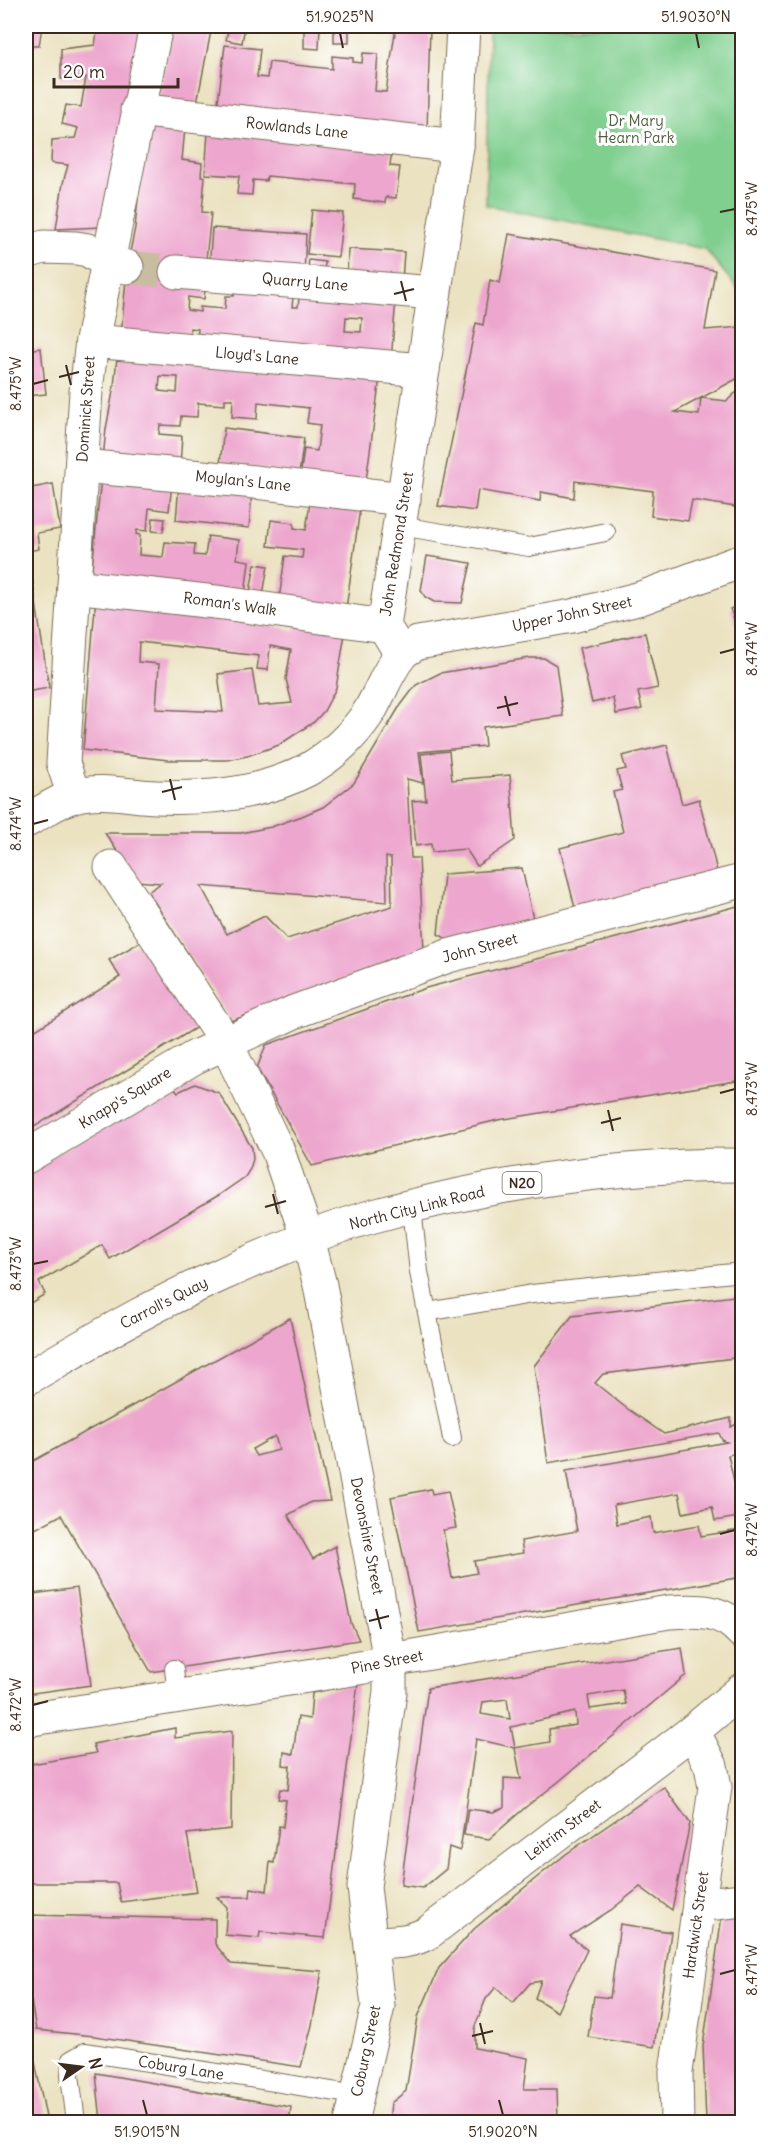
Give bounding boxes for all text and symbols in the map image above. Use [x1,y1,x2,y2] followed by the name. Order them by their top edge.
[306,7,374,26] text: 51.9025°N
[661,7,731,26] text: 51.9030°N
[54,51,178,89] scale bar
[63,60,105,83] text: 20 m
[598,111,675,147] park label: Dr Mary Hearn Park
[245,113,349,142] street label: Rowlands Lane
[742,181,761,236] text: 8.475°W
[261,268,349,295] street label: Quarry Lane
[214,342,300,369] street label: Lloyd's Lane
[72,355,99,463] street label: Dominick Street
[6,356,25,411] text: 8.475°W
[194,466,292,495] street label: Moylan's Lane
[376,470,417,617] street label: John Redmond Street
[182,588,278,620] street label: Roman's Walk
[510,592,634,635] street label: Upper John Street
[742,621,761,676] text: 8.474°W
[6,796,25,851] text: 8.474°W
[440,928,520,967] street label: John Street
[742,1061,761,1116] text: 8.473°W
[75,1063,174,1133] street label: Knapp's Square
[502,1172,542,1194] road number: N20
[347,1181,487,1234] street label: North City Link Road
[6,1236,25,1291] text: 8.473°W
[117,1272,211,1333] street label: Carroll's Quay
[347,1476,388,1596] street label: Devonshire Street
[742,1503,761,1557] text: 8.472°W
[349,1645,424,1678] street label: Pine Street
[6,1678,25,1732] text: 8.472°W
[521,1795,605,1864] street label: Leitrim Street
[679,1870,712,1980] street label: Hardwick Street
[742,1944,761,1996] text: 8.471°W
[347,2003,384,2098] street label: Coburg Street
[51,2037,111,2097] north arrow
[137,2051,225,2084] street label: Coburg Lane
[85,2056,107,2071] text: N
[114,2122,180,2141] text: 51.9015°N
[468,2122,538,2141] text: 51.9020°N

